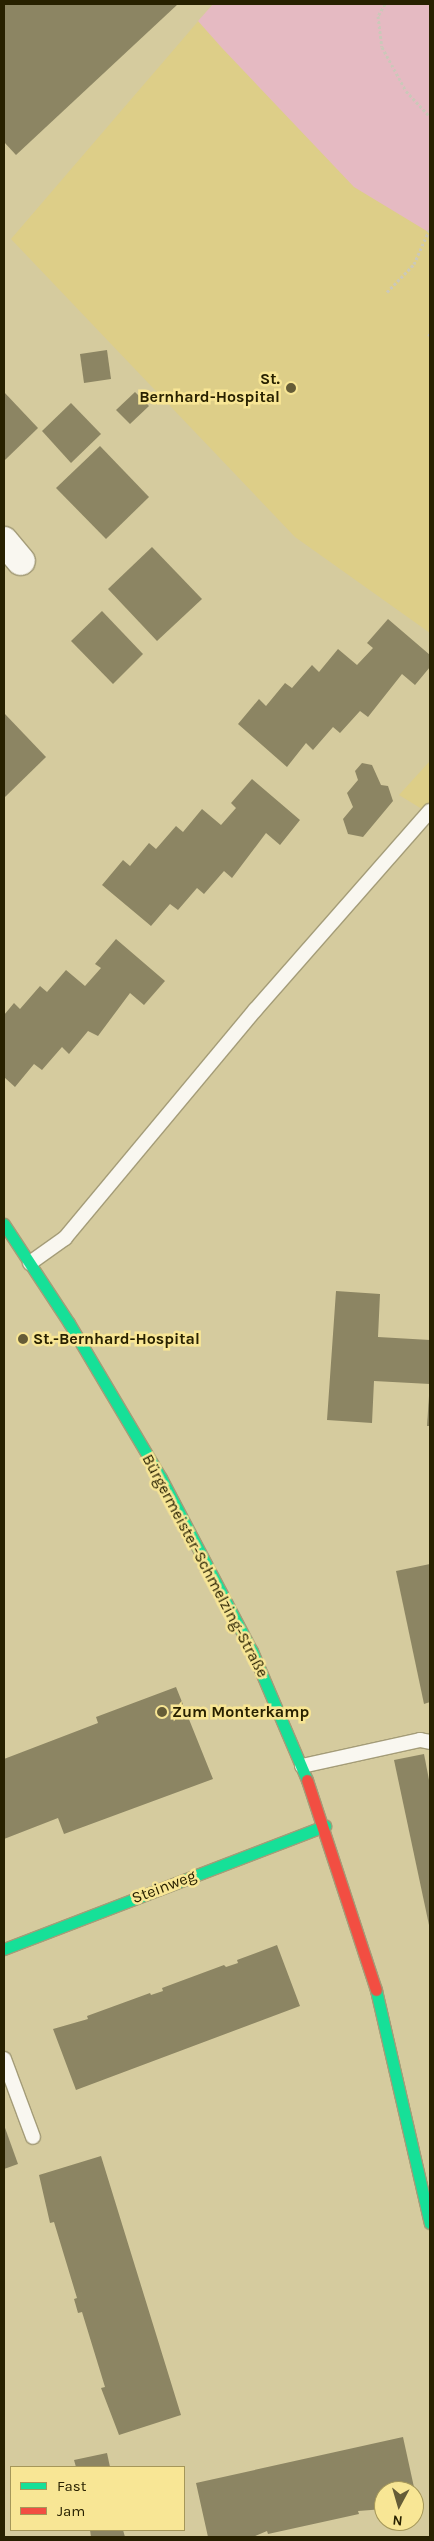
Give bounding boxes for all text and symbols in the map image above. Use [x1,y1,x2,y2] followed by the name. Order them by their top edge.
[139,369,280,407] place label: St. Bernhard-Hospital
[284,381,298,395] marker: St. Bernhard-Hospital
[33,1329,200,1349] place label: St.-Bernhard-Hospital
[17,1333,29,1345] marker: St.-Bernhard-Hospital
[138,1451,272,1681] street label: Bürgermeister-Schmelzing-Straße
[172,1702,309,1722] place label: Zum Monterkamp
[156,1706,168,1718] marker: Zum Monterkamp
[129,1866,199,1908] street label: Steinweg
[10,2466,185,2531] legend
[57,2477,86,2495] text: Fast
[374,2481,424,2531] north arrow
[57,2502,85,2520] text: Jam
[392,2511,403,2529] text: N

